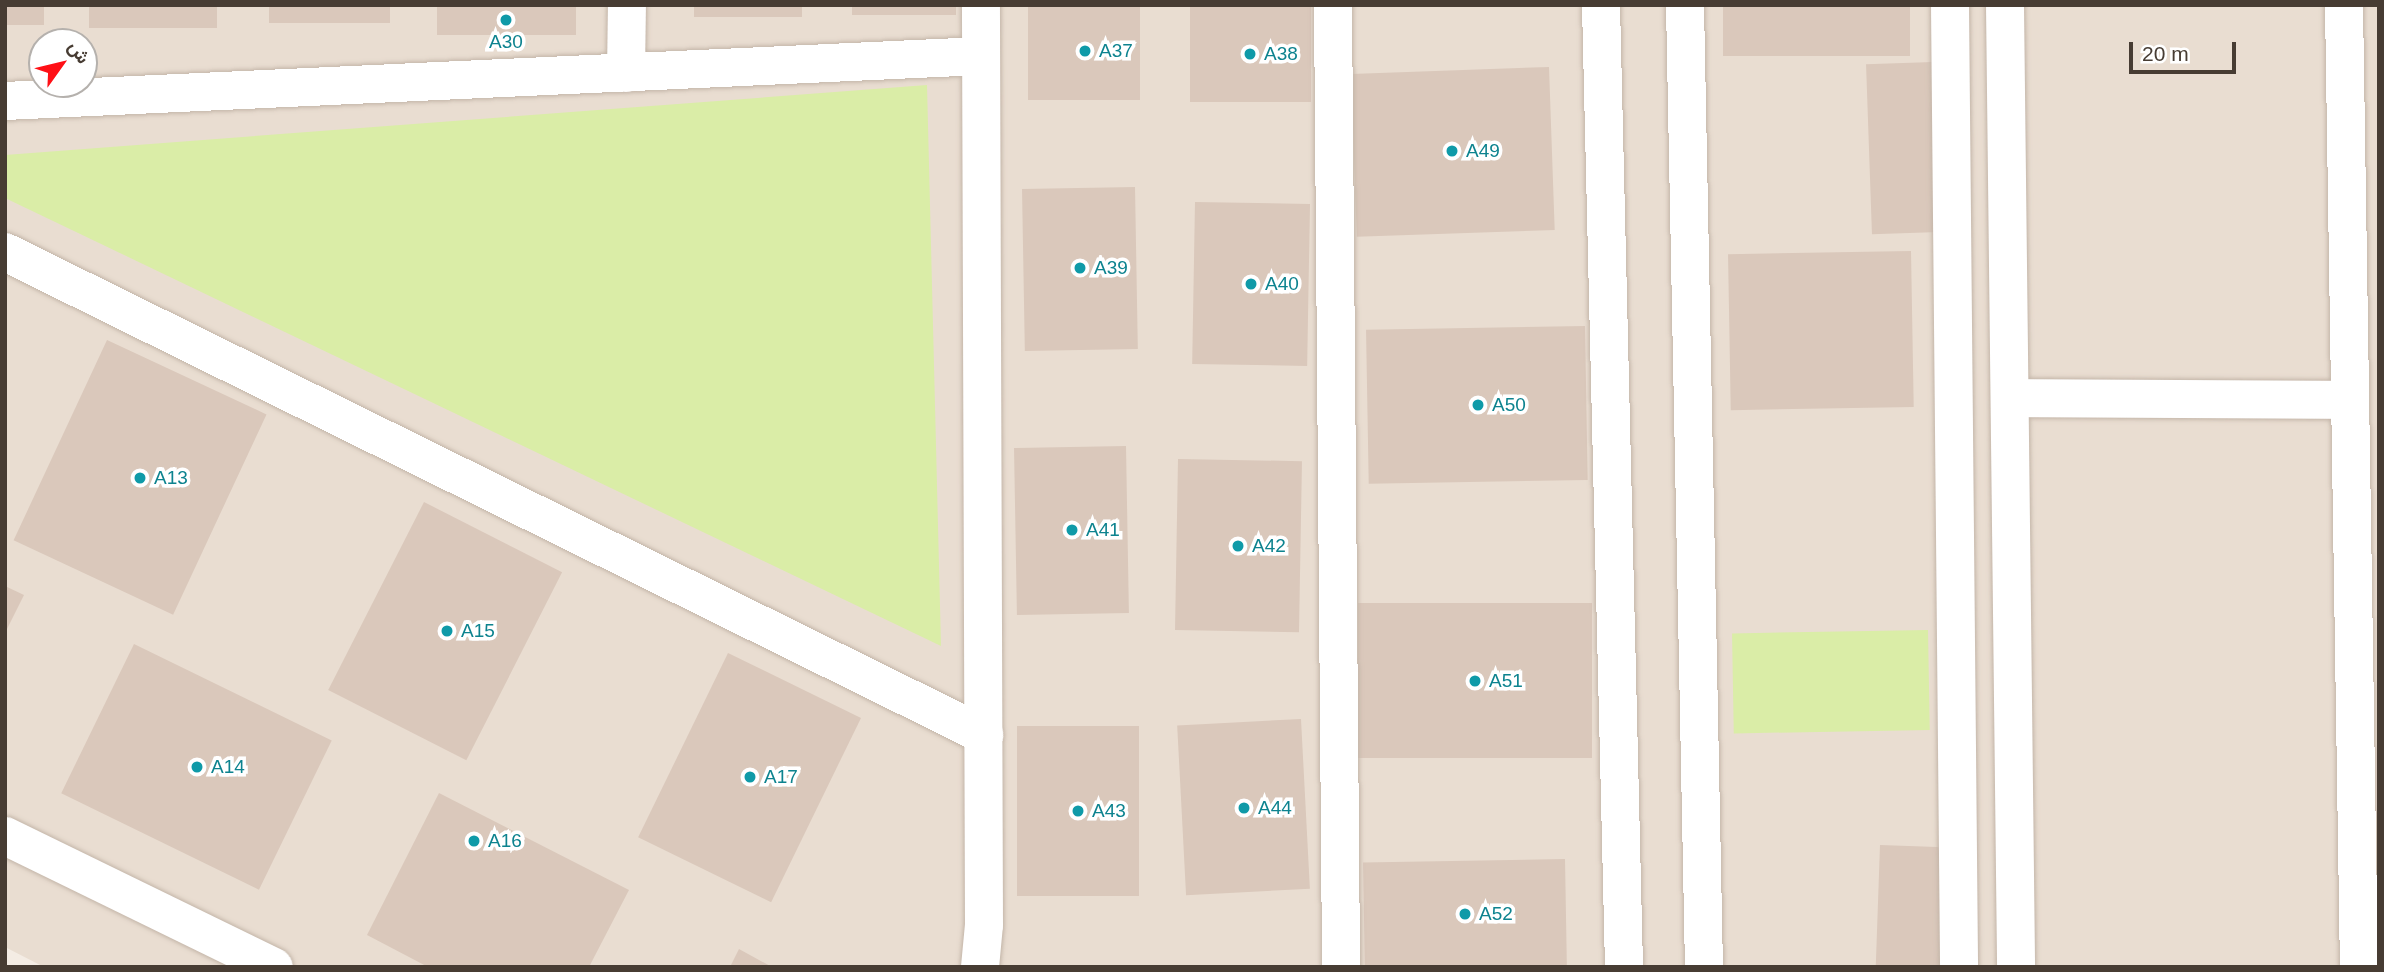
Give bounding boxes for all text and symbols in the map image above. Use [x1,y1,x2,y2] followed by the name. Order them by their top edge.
[498,12,514,28] marker: A30
[28,28,98,98] north arrow
[2132,28,2239,72] scale bar
[489,31,523,53] place label: A30
[64,37,94,67] text: ش
[1099,40,1133,62] place label: A37
[2142,42,2189,65] text: 20 m
[1077,43,1093,59] marker: A37
[1264,43,1298,65] place label: A38
[1242,46,1258,62] marker: A38
[1466,140,1500,162] place label: A49
[1444,143,1460,159] marker: A49
[1094,257,1128,279] place label: A39
[1072,260,1088,276] marker: A39
[1265,273,1299,295] place label: A40
[1243,276,1259,292] marker: A40
[1492,394,1526,416] place label: A50
[1470,397,1486,413] marker: A50
[154,467,188,489] place label: A13
[132,470,148,486] marker: A13
[1086,519,1120,541] place label: A41
[1064,522,1080,538] marker: A41
[1252,535,1286,557] place label: A42
[1230,538,1246,554] marker: A42
[461,620,495,642] place label: A15
[439,623,455,639] marker: A15
[1489,670,1523,692] place label: A51
[1467,673,1483,689] marker: A51
[211,756,245,778] place label: A14
[189,759,205,775] marker: A14
[764,766,798,788] place label: A17
[742,769,758,785] marker: A17
[1258,797,1292,819] place label: A44
[1092,800,1126,822] place label: A43
[1236,800,1252,816] marker: A44
[1070,803,1086,819] marker: A43
[488,830,522,852] place label: A16
[466,833,482,849] marker: A16
[1479,903,1513,925] place label: A52
[1457,906,1473,922] marker: A52

